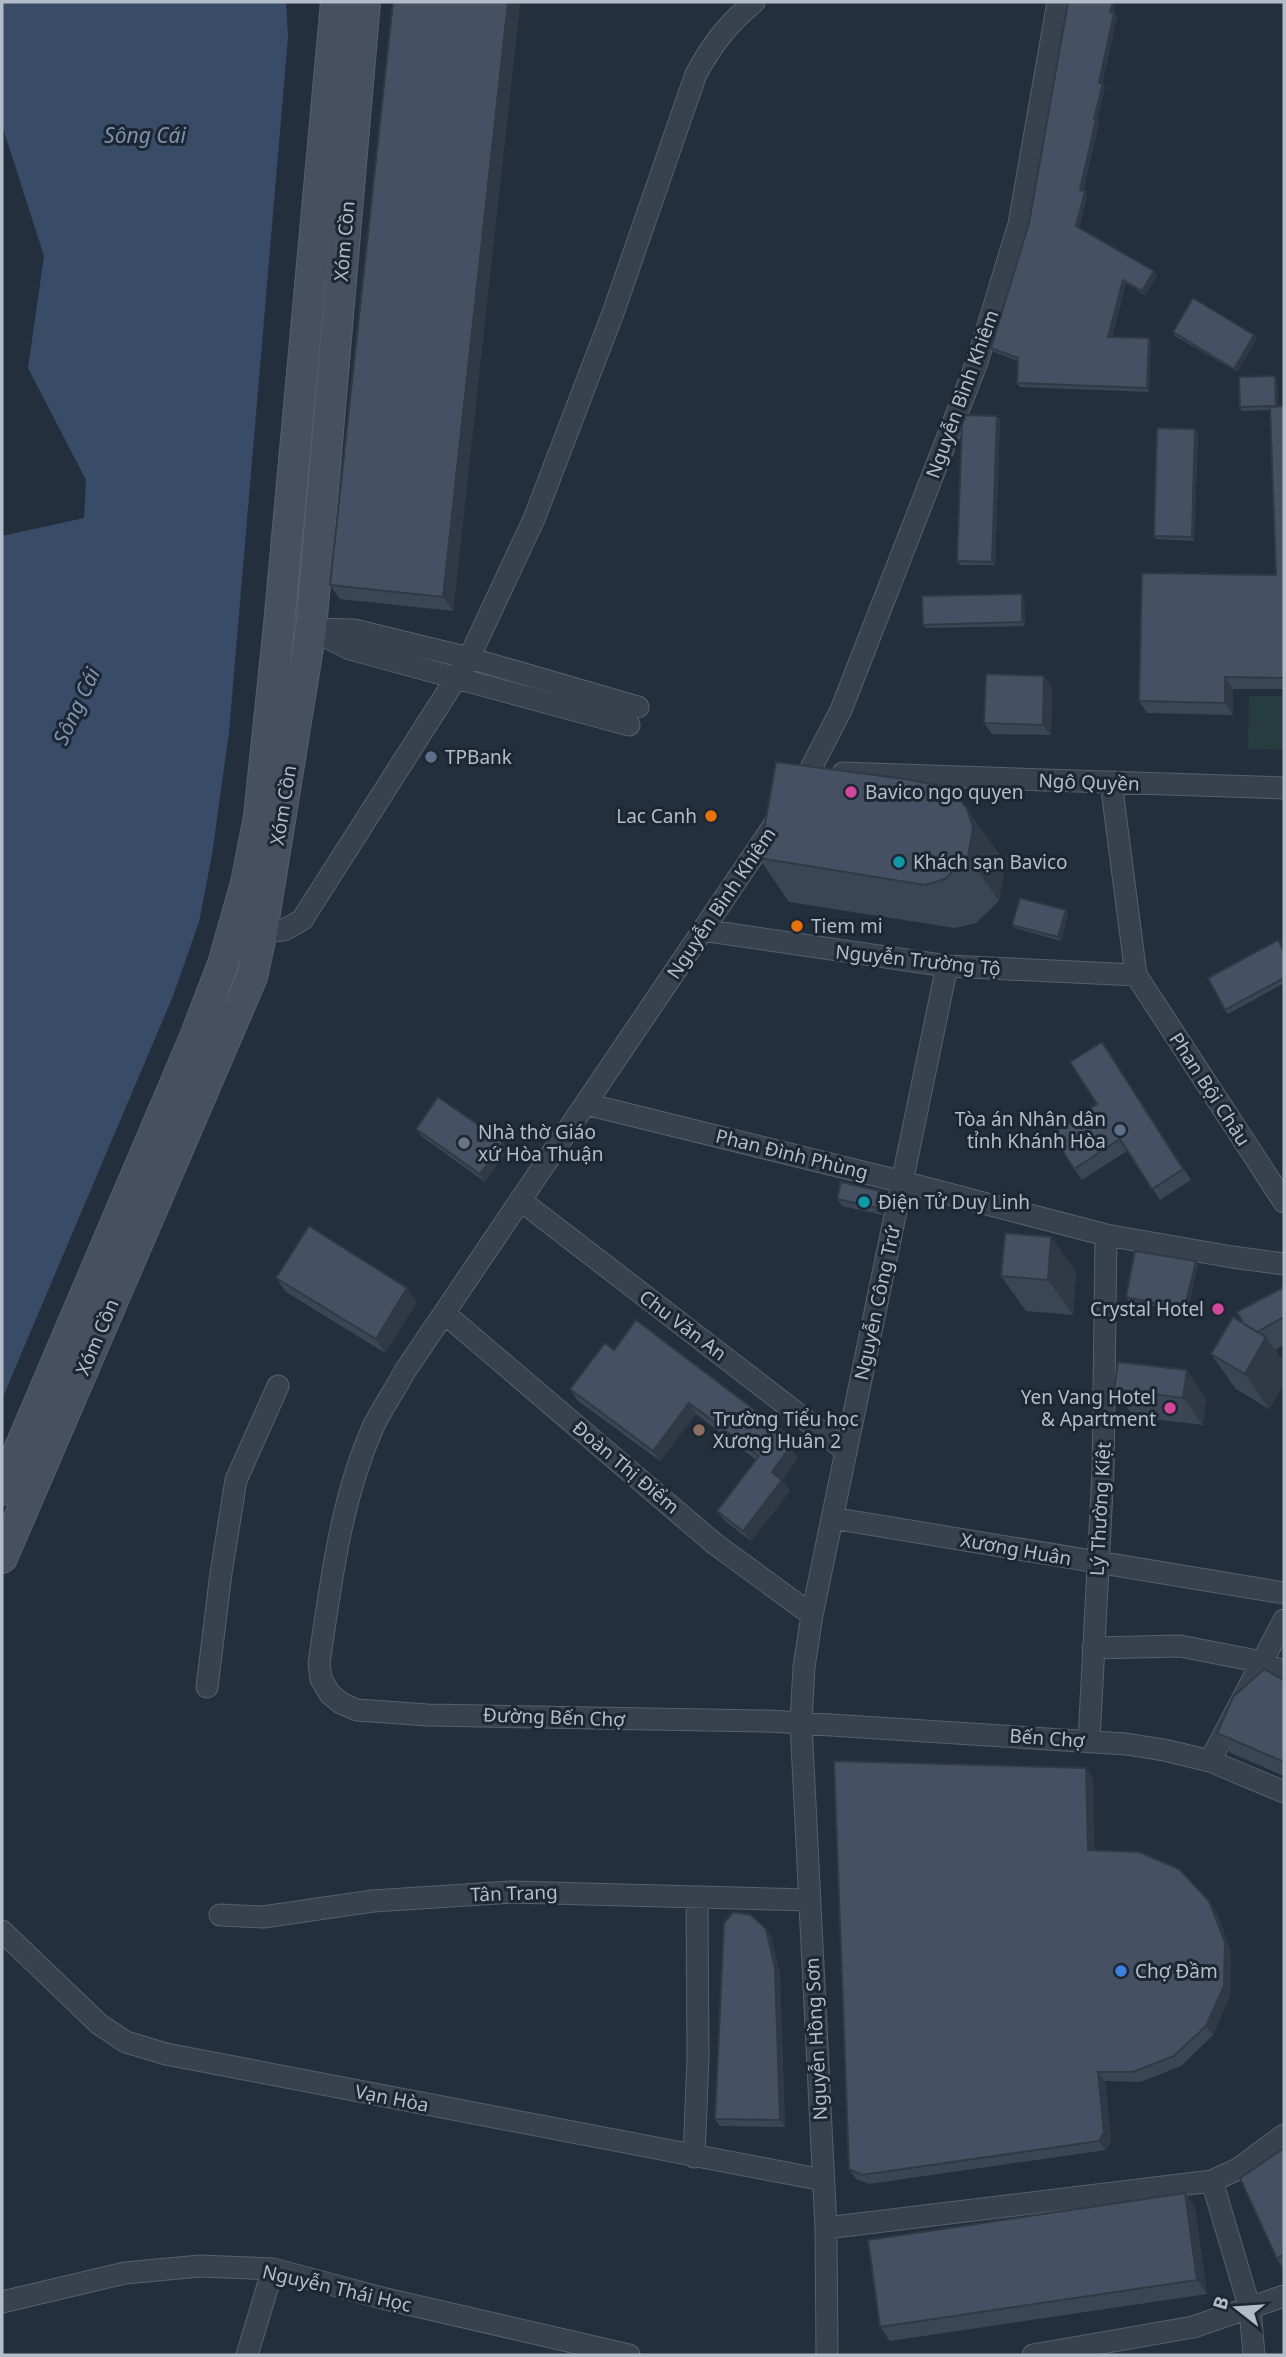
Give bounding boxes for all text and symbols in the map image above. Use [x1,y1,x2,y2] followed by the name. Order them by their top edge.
[104,121,187,149] water label: Sông Cái
[328,200,360,282] street label: Xóm Cồn
[919,306,1005,482] street label: Nguyễn Bình Khiêm
[46,662,106,749] water label: Sông Cái
[445,744,512,770] place label: TPBank
[423,749,439,765] marker: TPBank
[264,763,302,847] street label: Xóm Cồn
[1038,767,1140,797] street label: Ngô Quyền
[865,779,1024,805] place label: Bavico ngo quyen
[843,784,859,800] marker: Bavico ngo quyen
[616,803,697,829] place label: Lac Canh
[703,808,719,824] marker: Lac Canh
[661,822,781,984] street label: Nguyễn Bình Khiêm
[913,849,1068,875] place label: Khách sạn Bavico
[891,854,907,870] marker: Khách sạn Bavico
[811,913,883,939] place label: Tiem mi
[789,918,805,934] marker: Tiem mi
[834,938,1002,982] street label: Nguyễn Trường Tộ
[1164,1027,1256,1151] street label: Phan Bội Châu
[955,1106,1106,1154] place label: Tòa án Nhân dân tỉnh Khánh Hòa
[478,1119,603,1167] place label: Nhà thờ Giáo xứ Hòa Thuận
[713,1122,871,1186] street label: Phan Đình Phùng
[1112,1122,1128,1138] marker: Tòa án Nhân dân tỉnh Khánh Hòa
[456,1135,472,1151] marker: Nhà thờ Giáo xứ Hòa Thuận
[878,1189,1030,1215] place label: Điện Tử Duy Linh
[856,1194,872,1210] marker: Điện Tử Duy Linh
[848,1222,906,1383] street label: Nguyễn Công Trứ
[634,1284,732,1366] street label: Chu Văn An
[69,1295,125,1379] street label: Xóm Cồn
[1090,1296,1204,1322] place label: Crystal Hotel
[1210,1301,1226,1317] marker: Crystal Hotel
[1021,1384,1156,1432] place label: Yen Vang Hotel & Apartment
[1162,1400,1178,1416] marker: Yen Vang Hotel & Apartment
[713,1406,859,1454] place label: Trường Tiểu học Xương Huân 2
[567,1415,685,1519] street label: Đoàn Thị Điểm
[691,1422,707,1438] marker: Trường Tiểu học Xương Huân 2
[1084,1441,1116,1577] street label: Lý Thường Kiệt
[958,1526,1074,1572] street label: Xương Huân
[483,1702,627,1733] street label: Đường Bến Chợ
[1009,1722,1087,1754] street label: Bến Chợ
[470,1878,558,1908] street label: Tân Trang
[799,1957,833,2121] street label: Nguyễn Hồng Sơn
[1135,1958,1218,1984] place label: Chợ Đầm
[1113,1963,1129,1979] marker: Chợ Đầm
[353,2078,431,2118] street label: Vạn Hòa
[260,2258,414,2318] street label: Nguyễn Thái Học
[1202,2273,1272,2343] north arrow
[1206,2293,1235,2313] text: B

